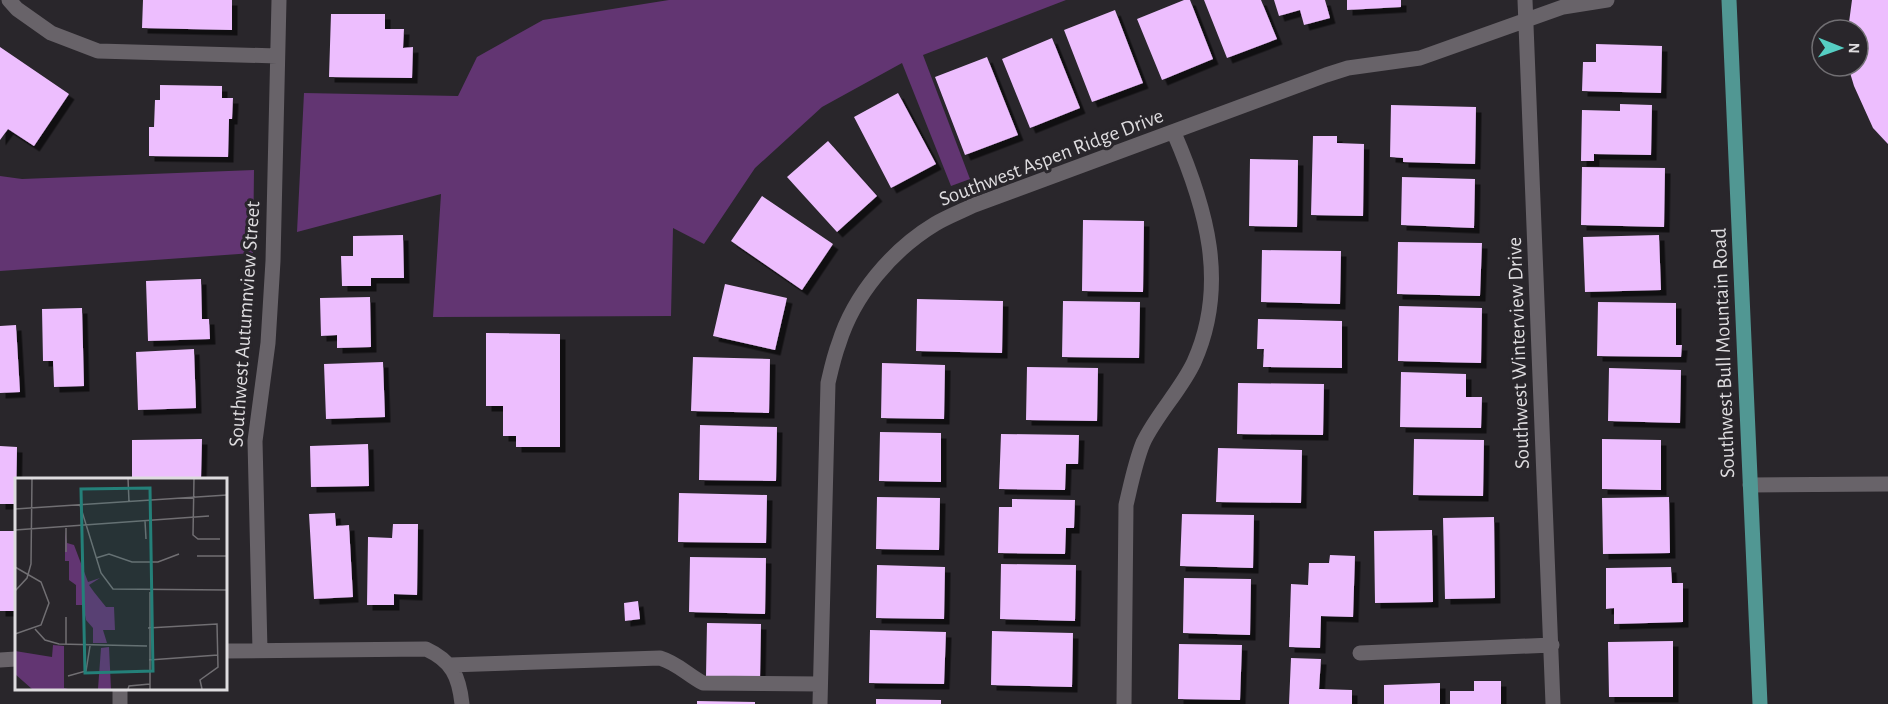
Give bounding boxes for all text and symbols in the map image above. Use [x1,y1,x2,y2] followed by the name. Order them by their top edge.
[1810,18,1870,78] north arrow
[1846,43,1862,54] text: N
[936,105,1166,210] street label: Southwest Aspen Ridge Drive
[225,200,264,448] street label: Southwest Autumnview Street
[1709,227,1738,478] street label: Southwest Bull Mountain Road
[1504,237,1533,469] street label: Southwest Winterview Drive
[15,478,226,689] inset map

